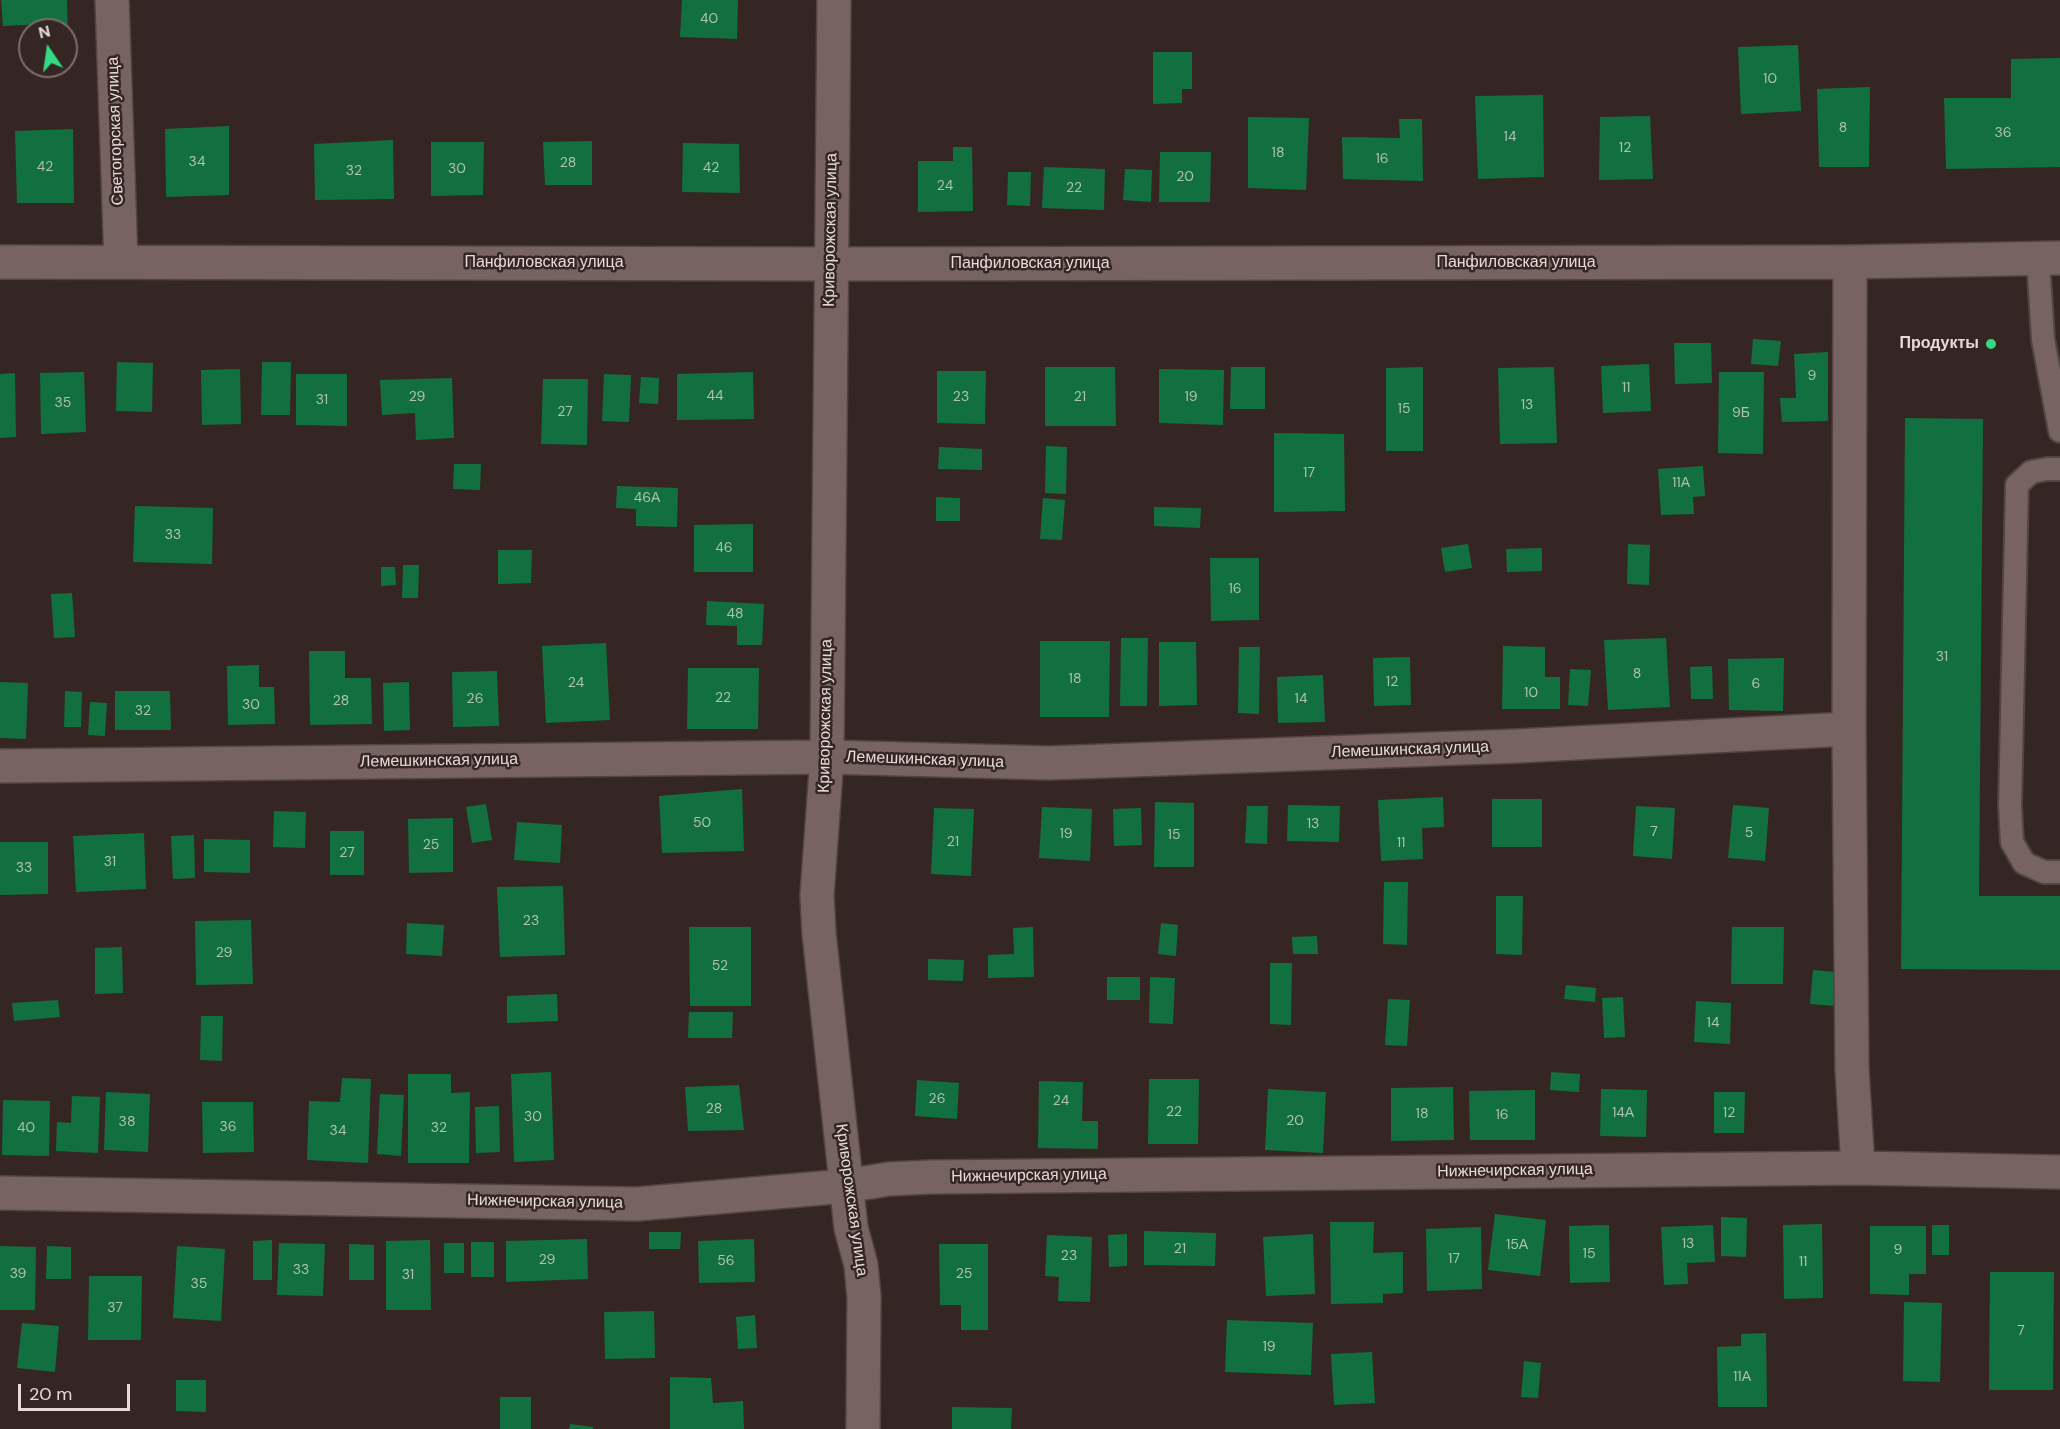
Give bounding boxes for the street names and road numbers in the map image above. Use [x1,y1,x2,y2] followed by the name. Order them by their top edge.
[104,56,128,206] street label: Светогорская улица
[820,153,842,307] street label: Криворожская улица
[464,253,624,273] street label: Панфиловская улица
[1436,253,1596,273] street label: Панфиловская улица
[950,254,1110,274] street label: Панфиловская улица
[815,639,837,793] street label: Криворожская улица
[1331,738,1489,762] street label: Лемешкинская улица
[846,748,1004,772] street label: Лемешкинская улица
[360,750,518,772] street label: Лемешкинская улица
[831,1122,871,1278] street label: Криворожская улица
[1437,1160,1593,1182] street label: Нижнечирская улица
[951,1165,1107,1187] street label: Нижнечирская улица
[467,1191,623,1213] street label: Нижнечирская улица

